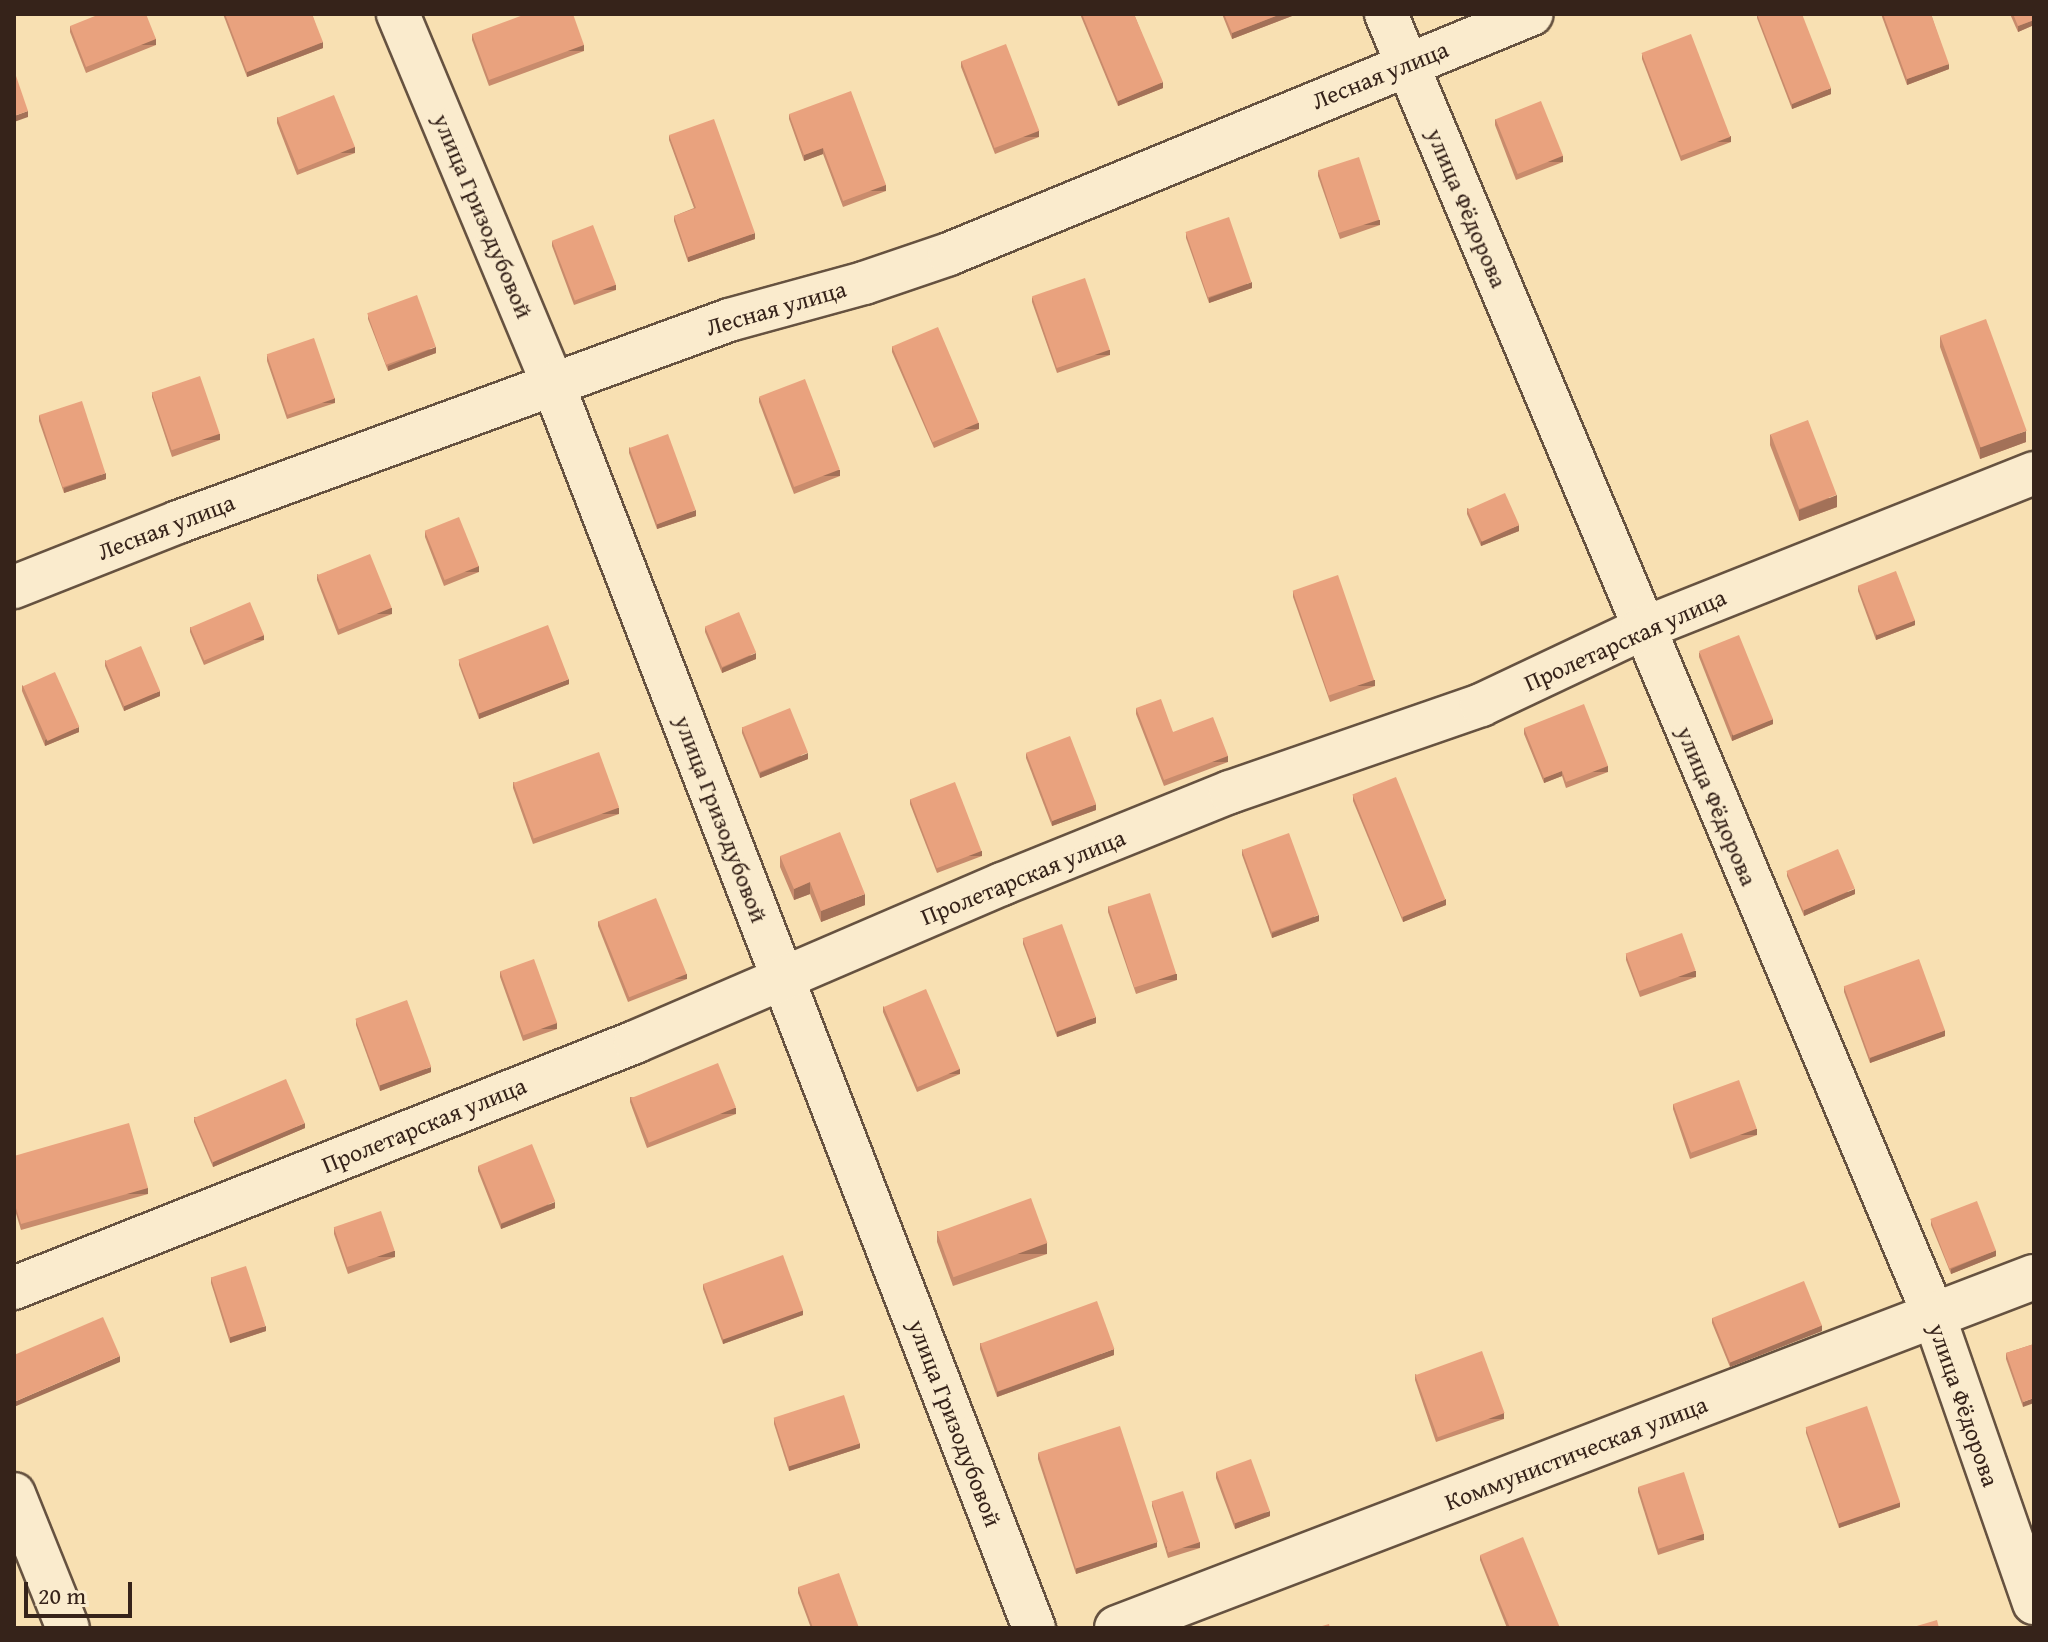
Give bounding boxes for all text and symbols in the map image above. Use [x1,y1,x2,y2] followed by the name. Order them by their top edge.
[1308,35,1452,115] street label: Лесная улица
[427,109,539,323] street label: улица Гризодубовой
[1420,124,1514,292] street label: улица Фёдорова
[702,274,850,342] street label: Лесная улица
[93,488,239,566] street label: Лесная улица
[1520,583,1730,697] street label: Пролетарская улица
[668,711,774,927] street label: улица Гризодубовой
[1670,722,1764,890] street label: улица Фёдорова
[917,823,1129,931] street label: Пролетарская улица
[318,1071,530,1179] street label: Пролетарская улица
[902,1315,1008,1531] street label: улица Гризодубовой
[1923,1320,2005,1490] street label: улица Фёдорова
[1441,1390,1711,1516] street label: Коммунистическая улица
[28,1566,136,1616] scale bar
[38,1578,86,1613] text: 20 m

